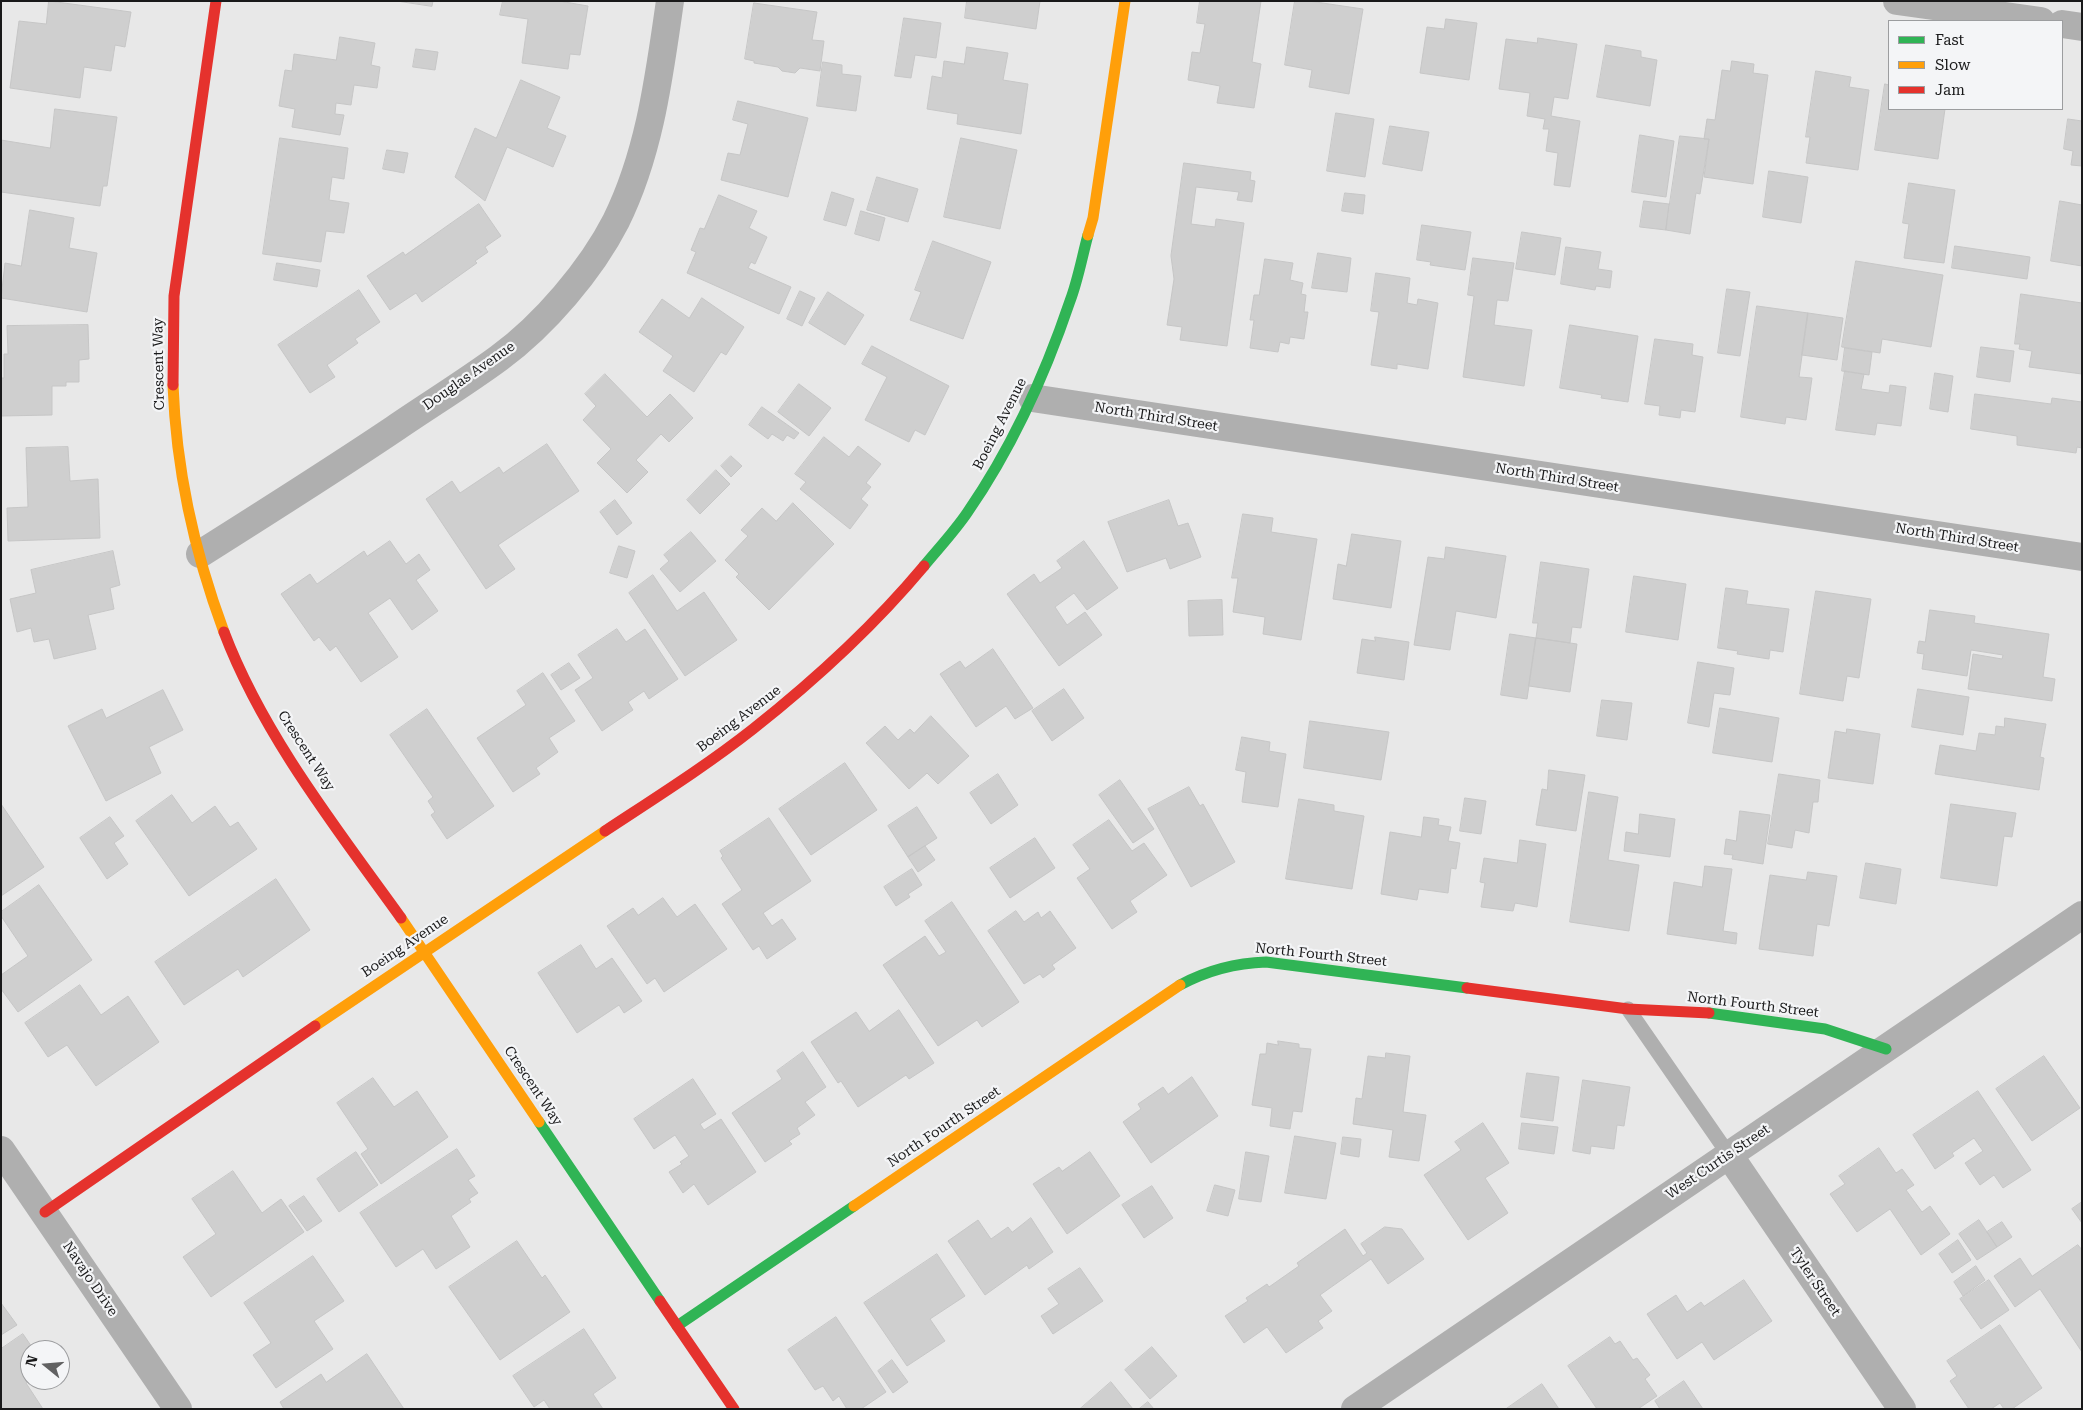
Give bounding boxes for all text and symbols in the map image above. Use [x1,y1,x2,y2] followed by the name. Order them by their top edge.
[1888,20,2063,110] legend
[1935,31,1964,49] text: Fast
[1935,56,1970,74] text: Slow
[1935,81,1965,99] text: Jam
[150,318,168,410] street label: Crescent Way
[420,338,518,414] street label: Douglas Avenue
[970,375,1030,473] street label: Boeing Avenue
[1093,399,1219,435] street label: North Third Street
[1494,460,1620,496] street label: North Third Street
[1894,520,2020,556] street label: North Third Street
[694,682,784,756] street label: Boeing Avenue
[274,708,338,794] street label: Crescent Way
[358,911,452,981] street label: Boeing Avenue
[1254,940,1388,970] street label: North Fourth Street
[1686,989,1820,1021] street label: North Fourth Street
[500,1043,566,1129] street label: Crescent Way
[884,1083,1004,1171] street label: North Fourth Street
[1663,1121,1773,1203] street label: West Curtis Street
[59,1238,121,1320] street label: Navajo Drive
[1786,1245,1844,1319] street label: Tyler Street
[20,1340,70,1390] north arrow
[22,1353,41,1368] text: N

